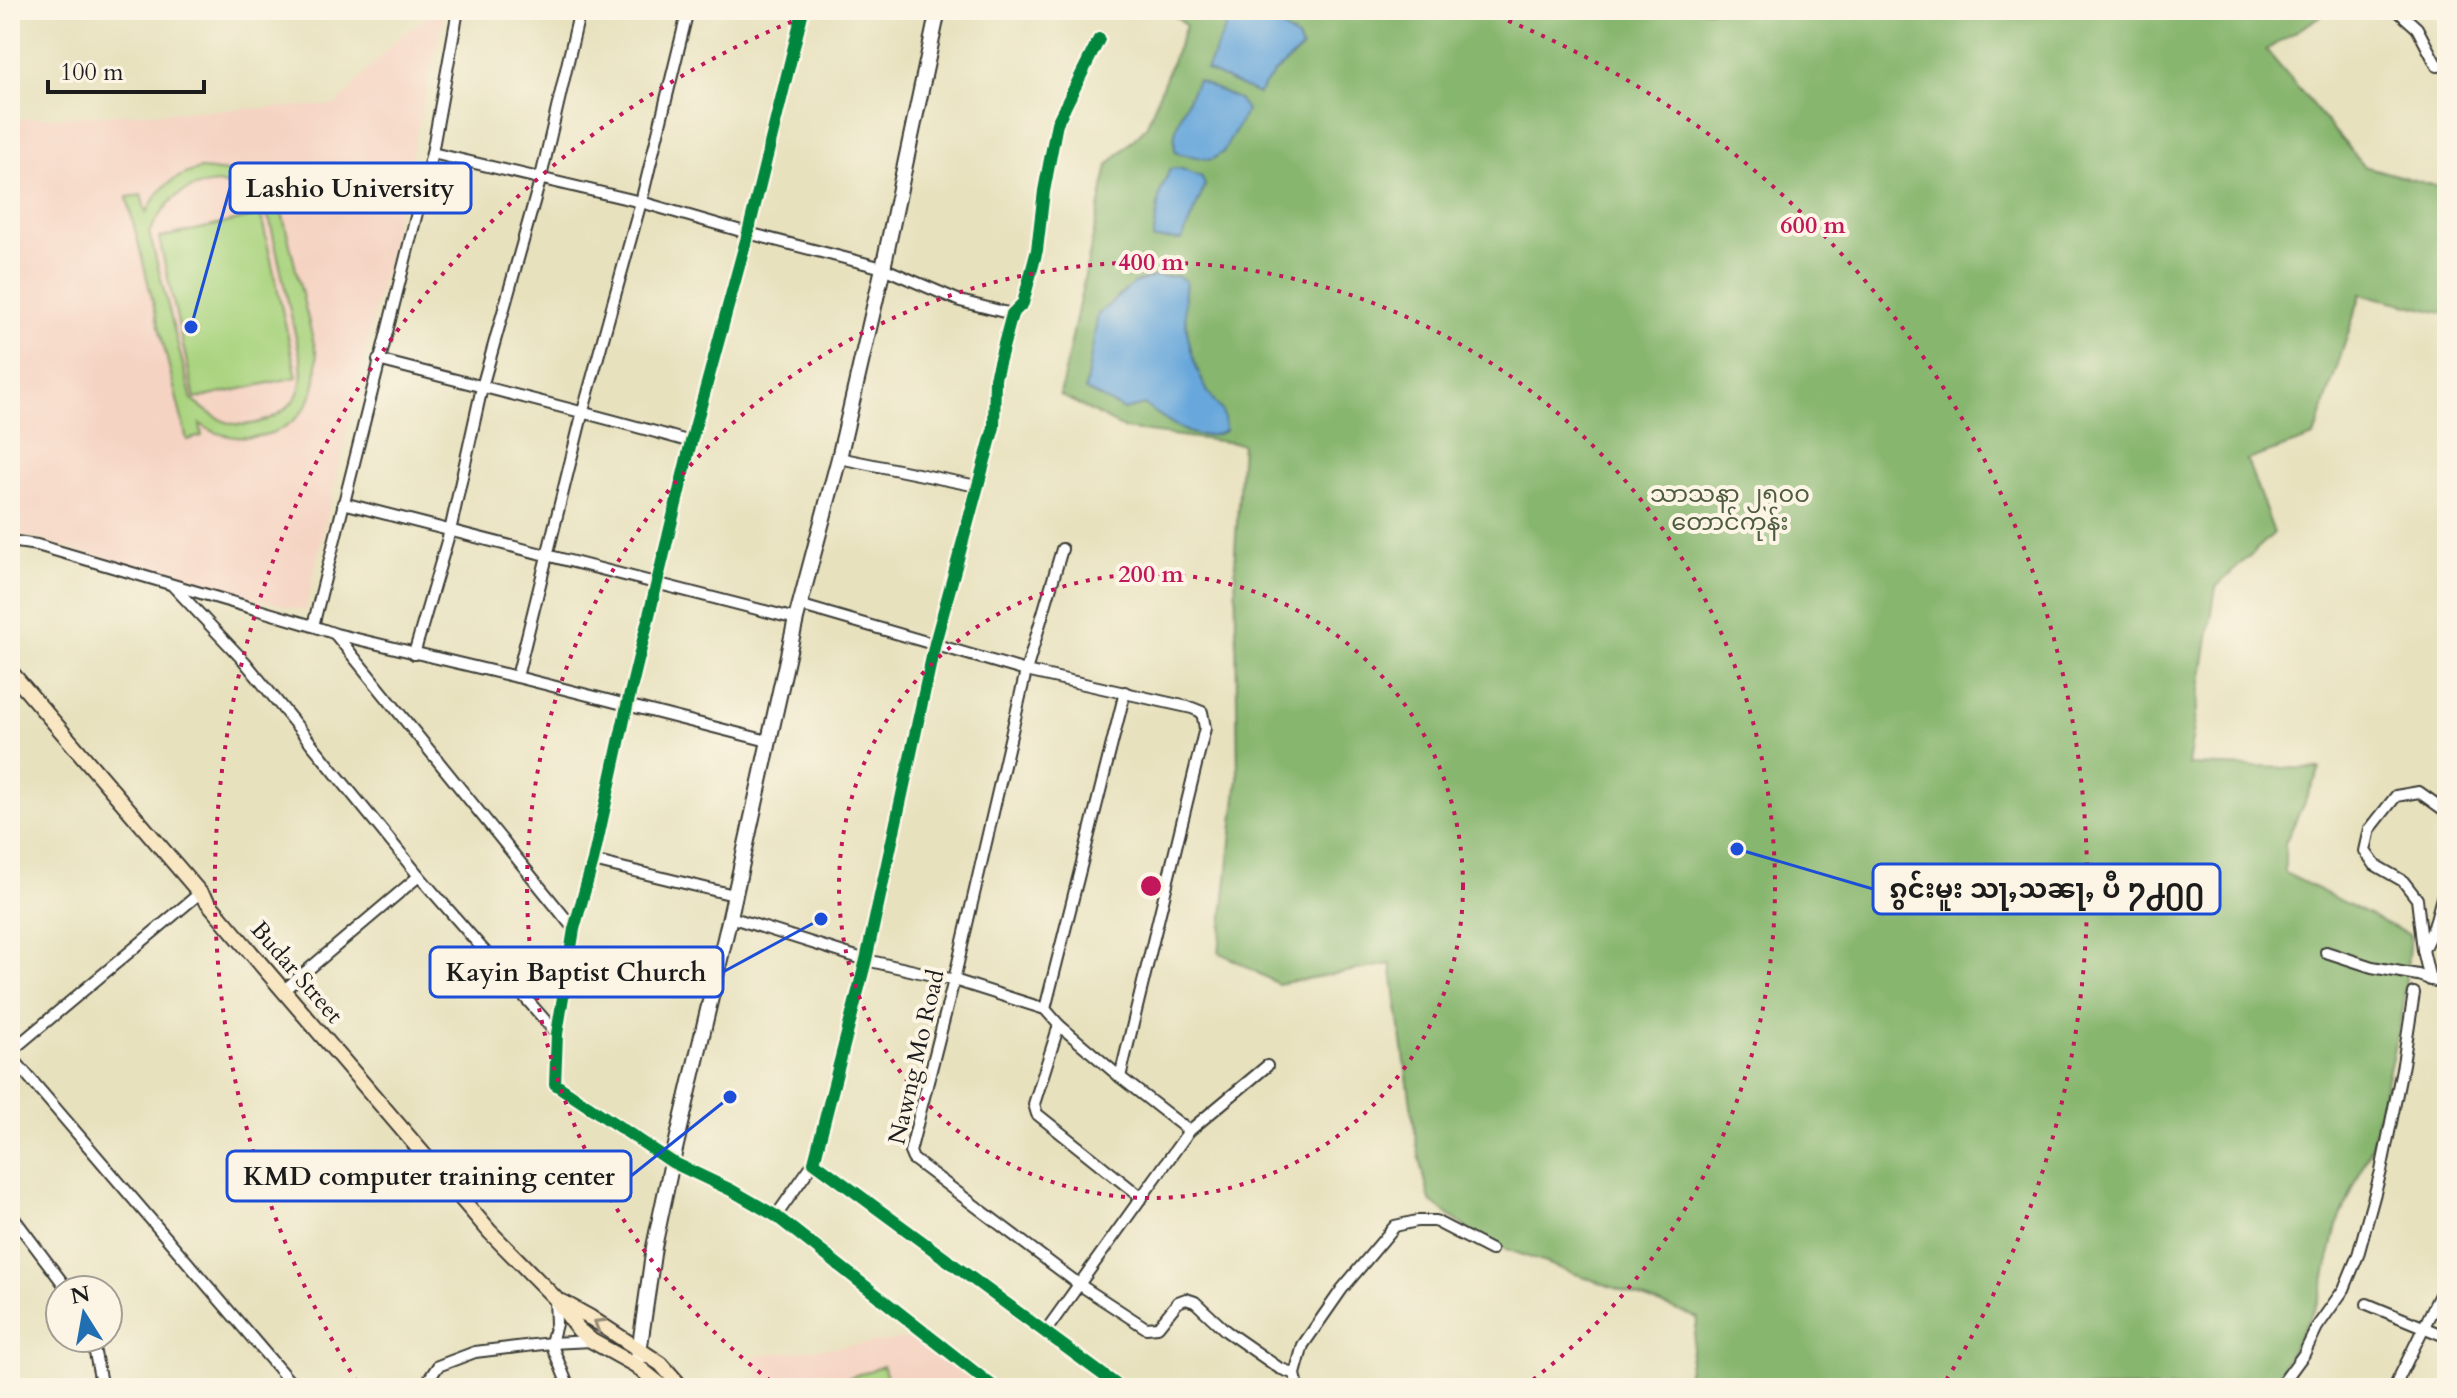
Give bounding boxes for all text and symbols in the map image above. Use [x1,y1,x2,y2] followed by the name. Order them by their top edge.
[48,44,204,94] scale bar
[60,56,124,89] text: 100 m
[230,163,471,213] callout: Lashio University
[246,171,455,206] text: Lashio University
[1780,209,1847,242] text: 600 m
[1118,246,1185,279] text: 400 m
[1650,478,1810,541] park label: သာသနာ ၂၅၀၀ တောင်ကုန်း
[1118,558,1185,591] text: 200 m
[1873,864,2220,914] callout: ၵွင်းမူး သႃႇသၼႃႇ ပီ ႒႕႐႐
[1890,870,2204,911] text: ၵွင်းမူး သႃႇသၼႃႇ ပီ ႒႕႐႐
[1137,872,1165,900] centre of rings
[243,914,351,1031] street label: Budar Street
[430,947,723,997] callout: Kayin Baptist Church
[446,955,706,990] text: Kayin Baptist Church
[880,966,953,1148] street label: Nawng Mo Road
[227,1151,631,1201] callout: KMD computer training center
[243,1159,616,1194] text: KMD computer training center
[44,1274,124,1354] north arrow
[68,1279,93,1312] text: N
[593,1318,608,1333] one-way arrow

